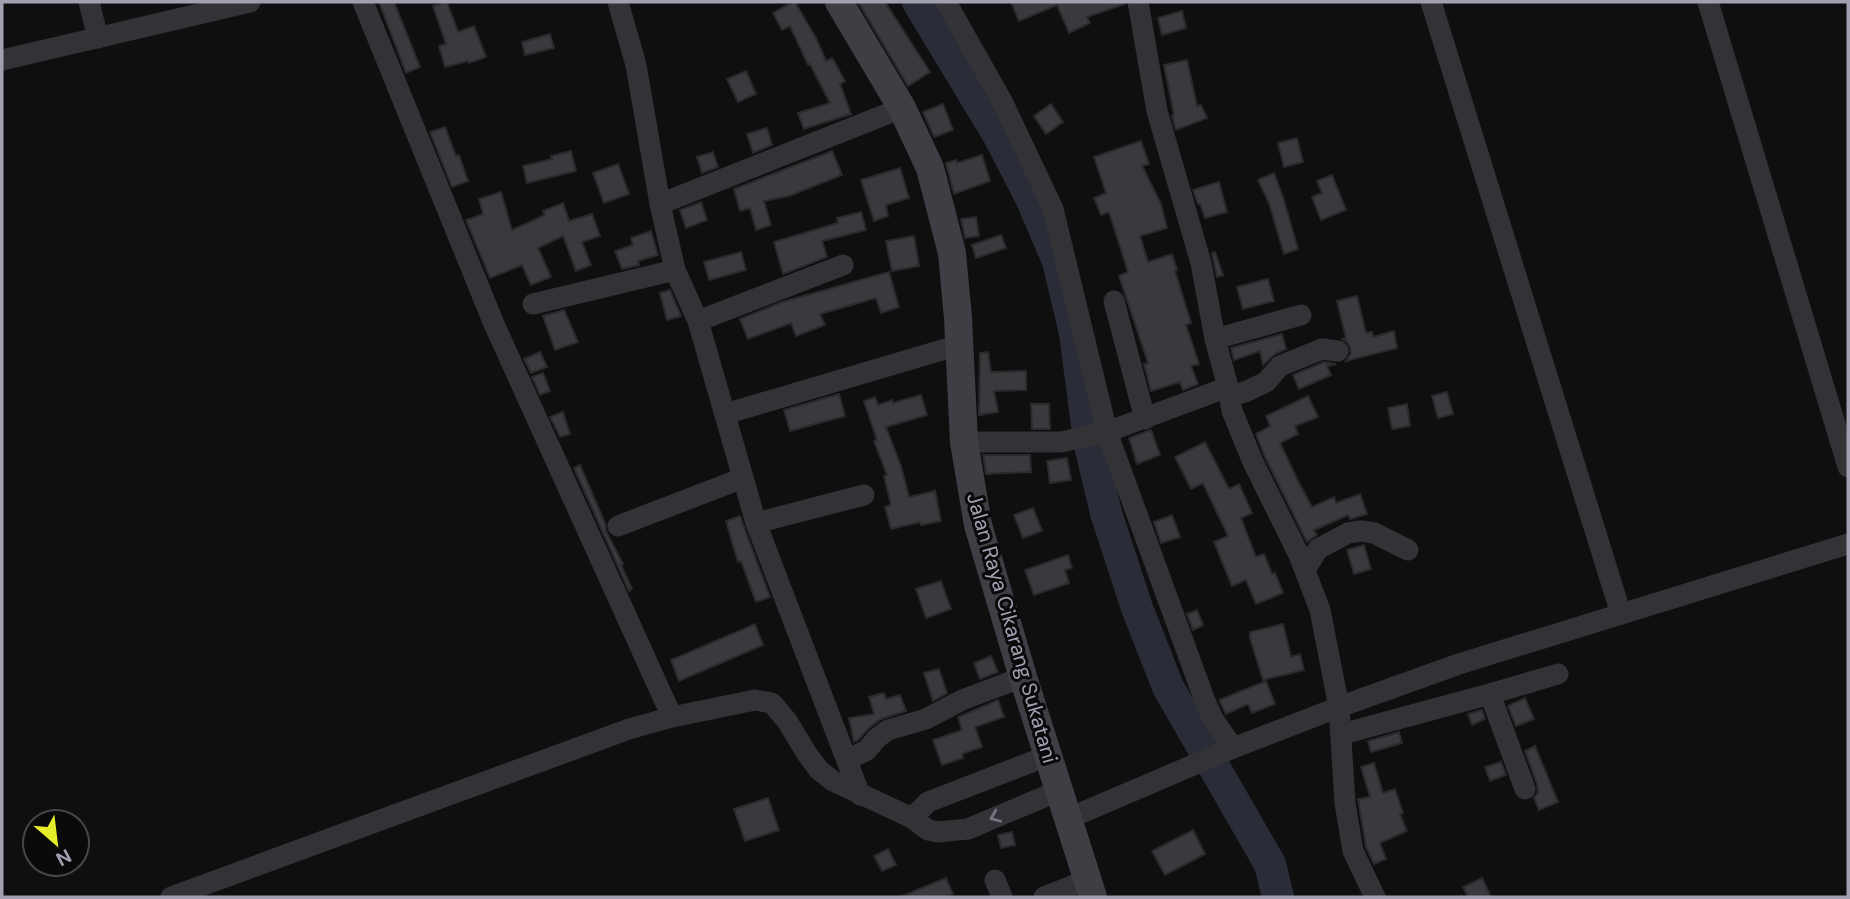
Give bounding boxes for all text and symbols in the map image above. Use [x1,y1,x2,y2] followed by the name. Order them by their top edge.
[960,489,1064,767] street label: Jalan Raya Cikarang Sukatani
[21,808,91,878] north arrow
[990,809,1002,823] one-way arrow
[52,843,76,872] text: N

